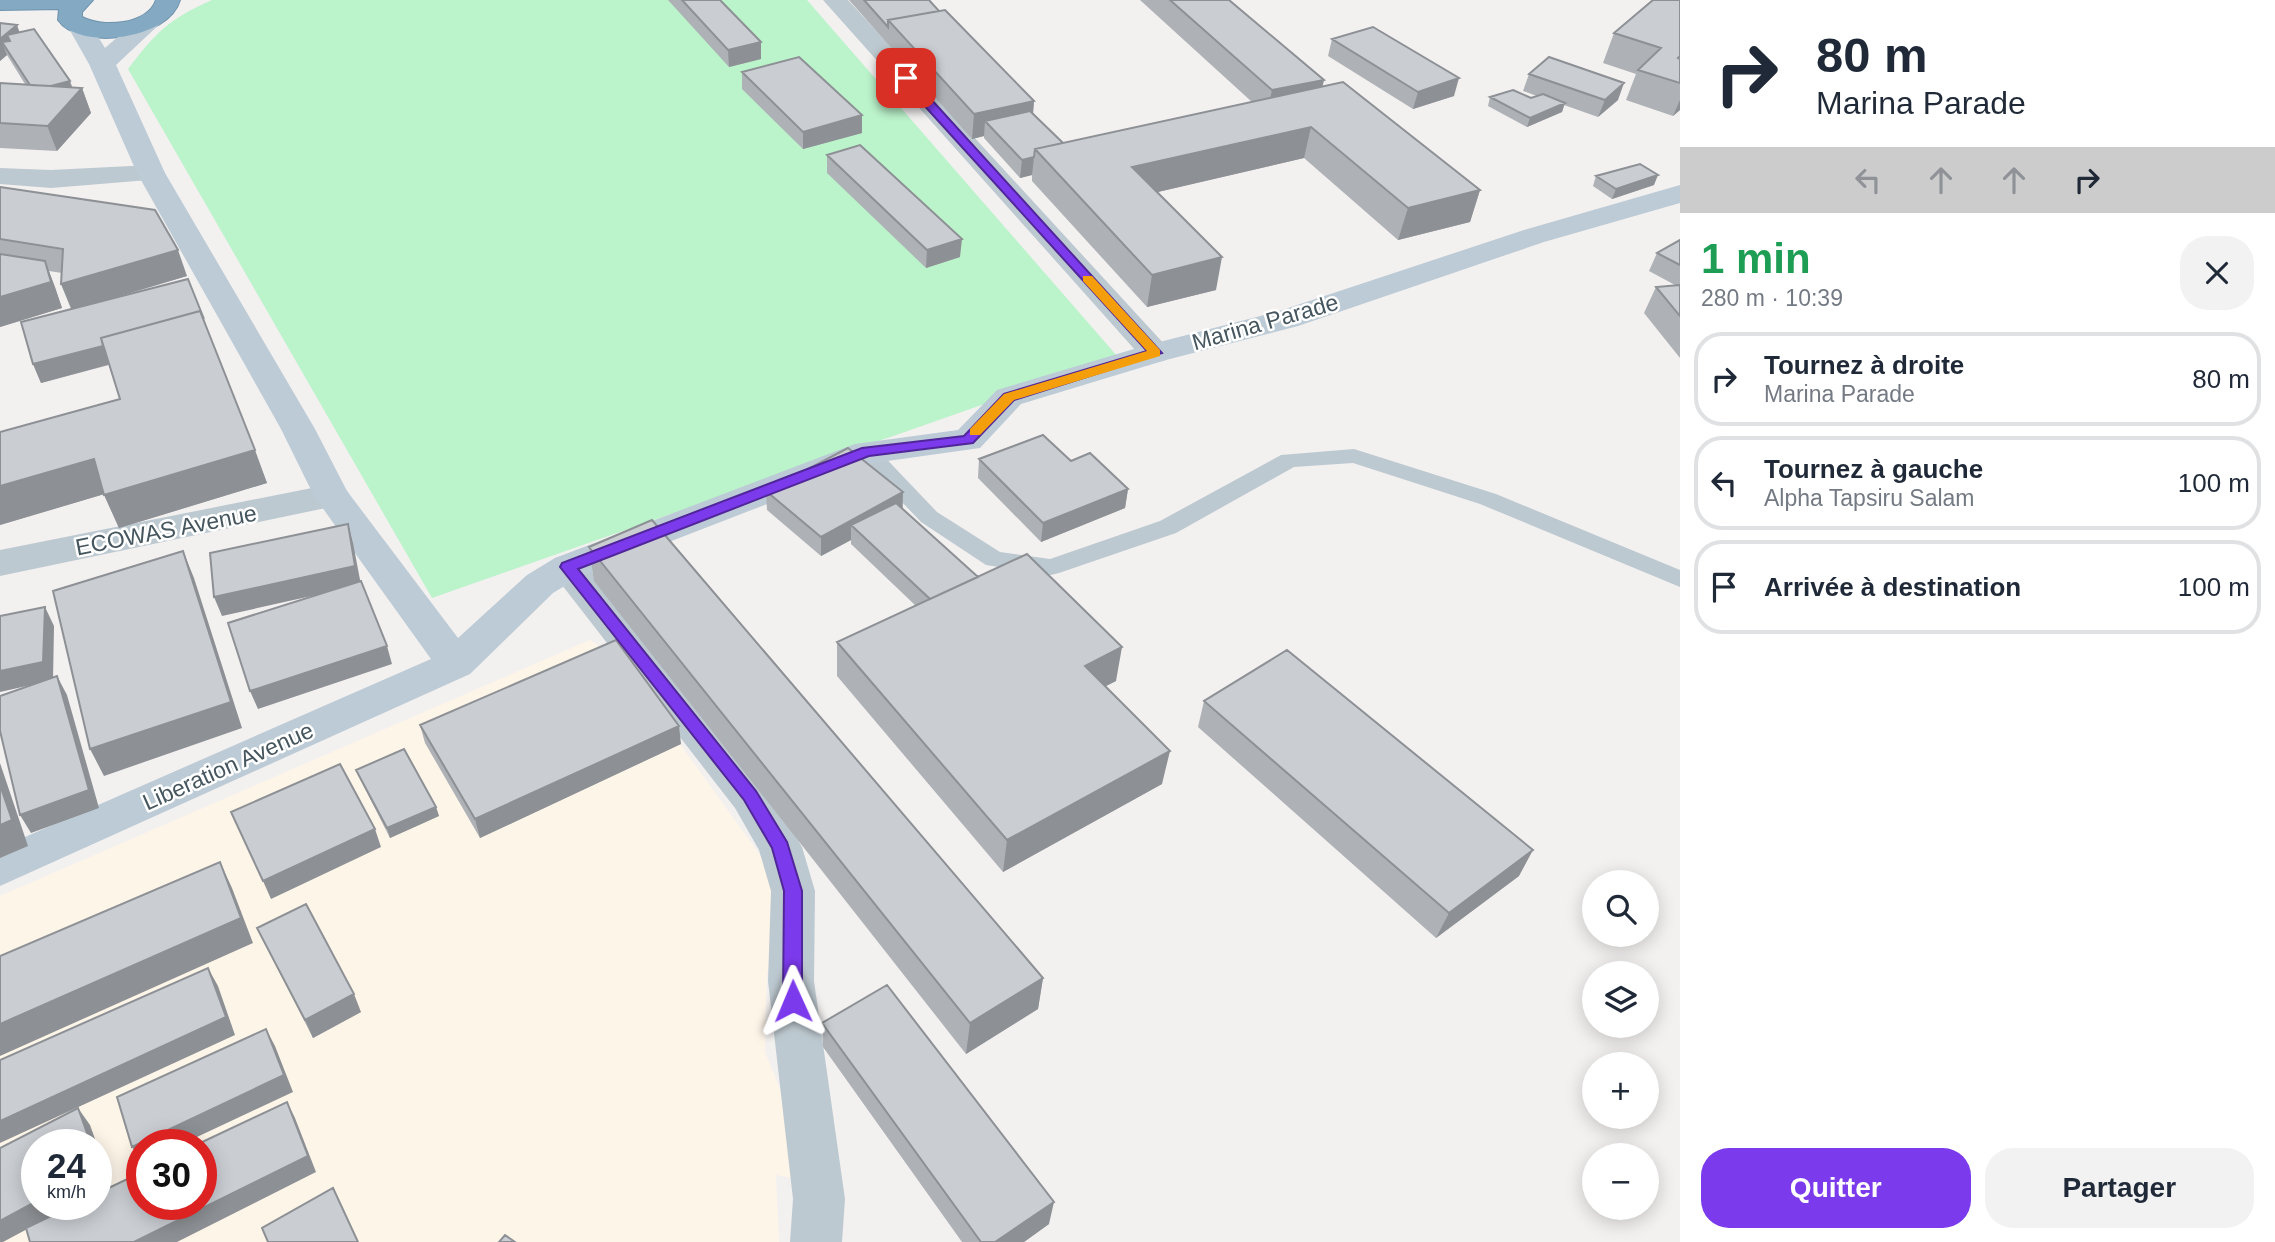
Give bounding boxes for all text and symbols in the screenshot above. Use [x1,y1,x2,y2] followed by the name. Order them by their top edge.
[1701,28,1792,119] icon: right
[1816,28,1928,82] text: 80 m
[876,48,936,108] pin
[887,59,925,97] icon: arrive
[1816,85,2026,121] text: Marina Parade
[1849,161,1887,199] icon: left
[1922,161,1960,199] icon: ahead
[1995,161,2033,199] icon: ahead
[2068,161,2106,199] icon: right
[1701,235,1811,282] text: 1 min
[2180,236,2254,310] button: close
[1701,285,1843,311] text: 280 m · 10:39
[1189,289,1341,355] street label: Marina Parade
[1764,350,1964,380] text: Tournez à droite
[1705,360,1743,398] icon: right
[2192,364,2250,394] text: 80 m
[1764,381,1915,407] text: Marina Parade
[1764,454,1983,484] text: Tournez à gauche
[1705,464,1743,502] icon: left
[2178,468,2250,498] text: 100 m
[1764,485,1975,511] text: Alpha Tapsiru Salam
[73,500,259,560] street label: ECOWAS Avenue
[1705,568,1743,606] icon: arrive
[1764,572,2021,602] text: Arrivée à destination
[2178,572,2250,602] text: 100 m
[139,717,317,815] street label: Liberation Avenue
[1582,870,1659,1220] map controls
[1582,870,1659,947] button: search
[1582,961,1659,1038] button: layers
[756,964,830,1038] position arrow
[1582,1052,1659,1129] button: +
[126,1129,217,1220] speed limit sign: 30
[1582,1143,1659,1220] button: −
[47,1146,86,1185] text: 24
[1701,1148,1971,1228] button: Quitter
[1985,1148,2254,1228] button: Partager
[47,1182,86,1202] text: km/h

